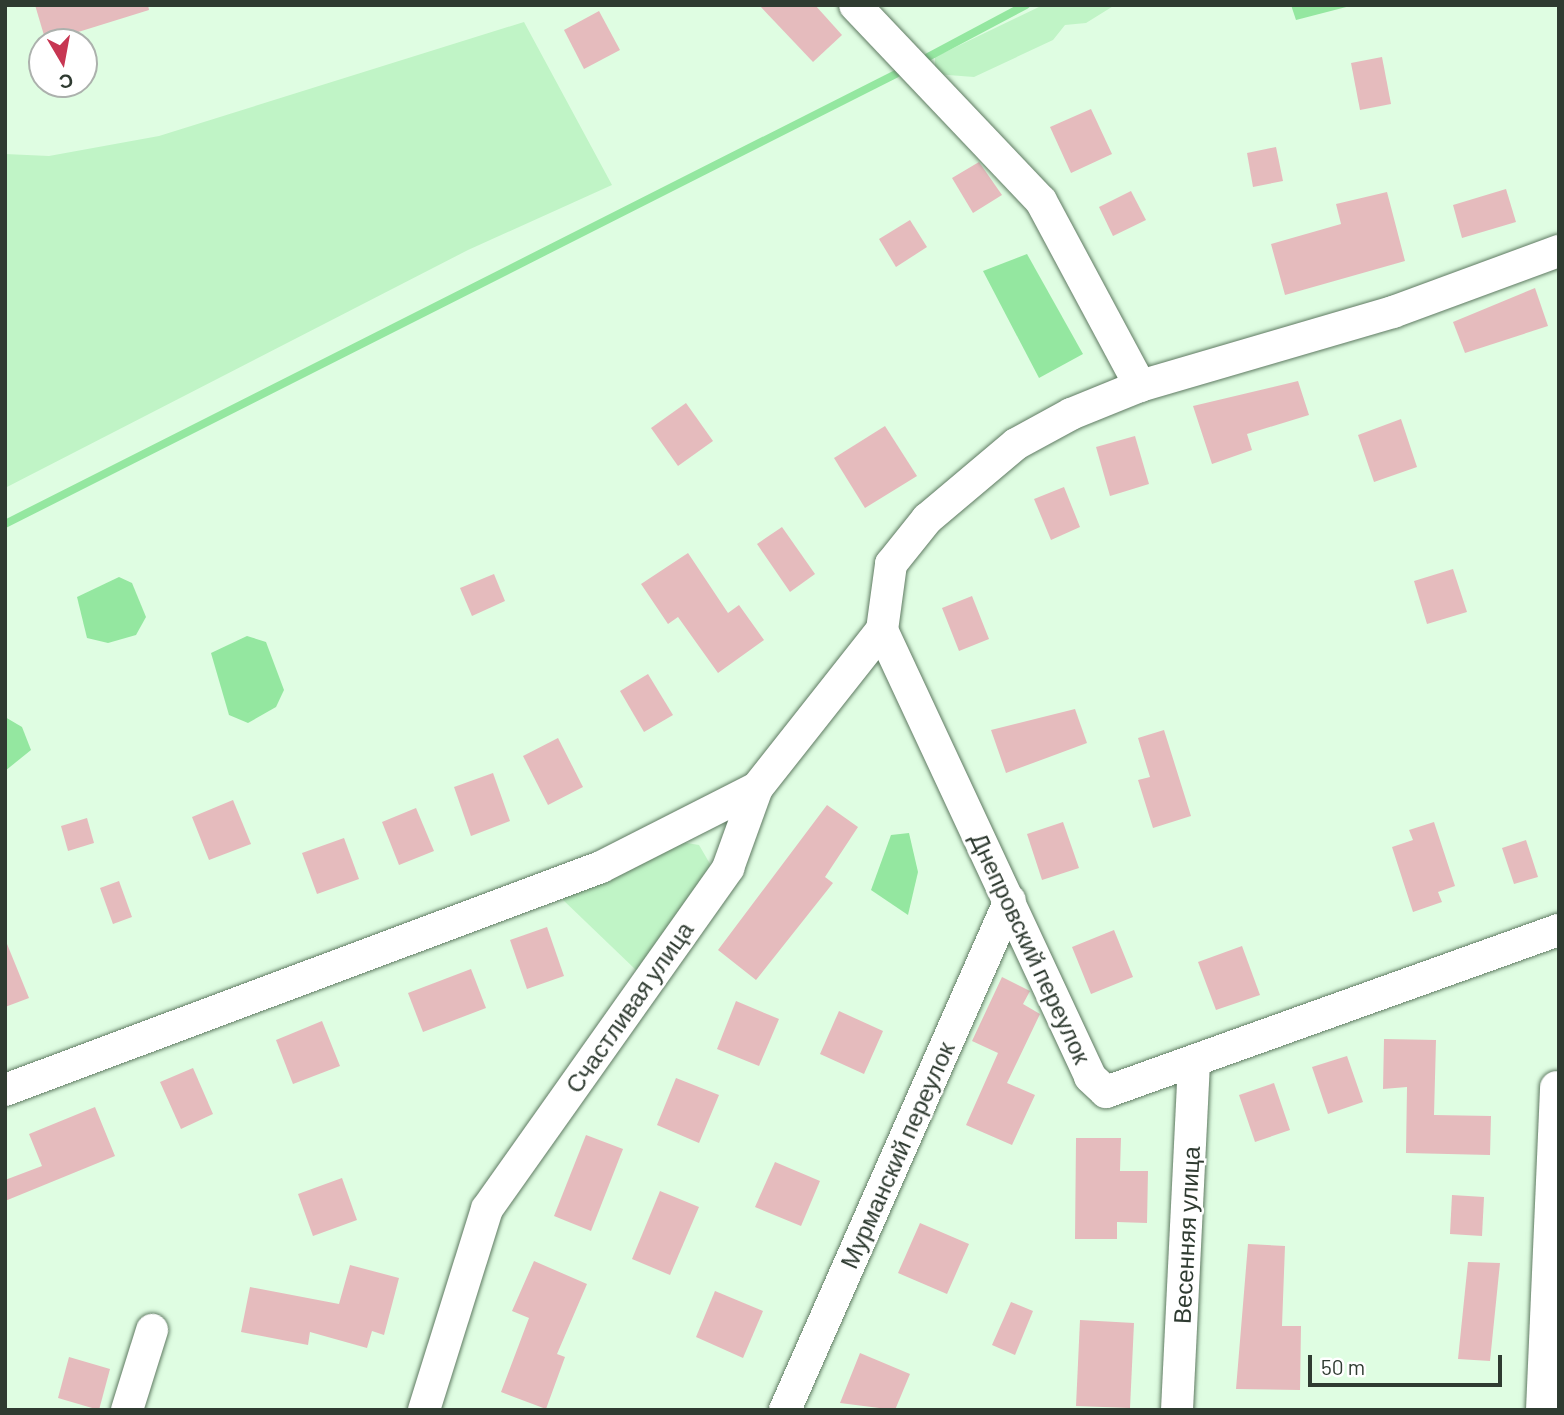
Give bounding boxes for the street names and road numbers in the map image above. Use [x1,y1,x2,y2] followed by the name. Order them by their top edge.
[965,828,1097,1068] street label: Днепровский переулок
[559,916,699,1098] street label: Счастливая улица
[834,1037,960,1273] street label: Мурманский переулок
[1167,1145,1205,1325] street label: Весенняя улица

